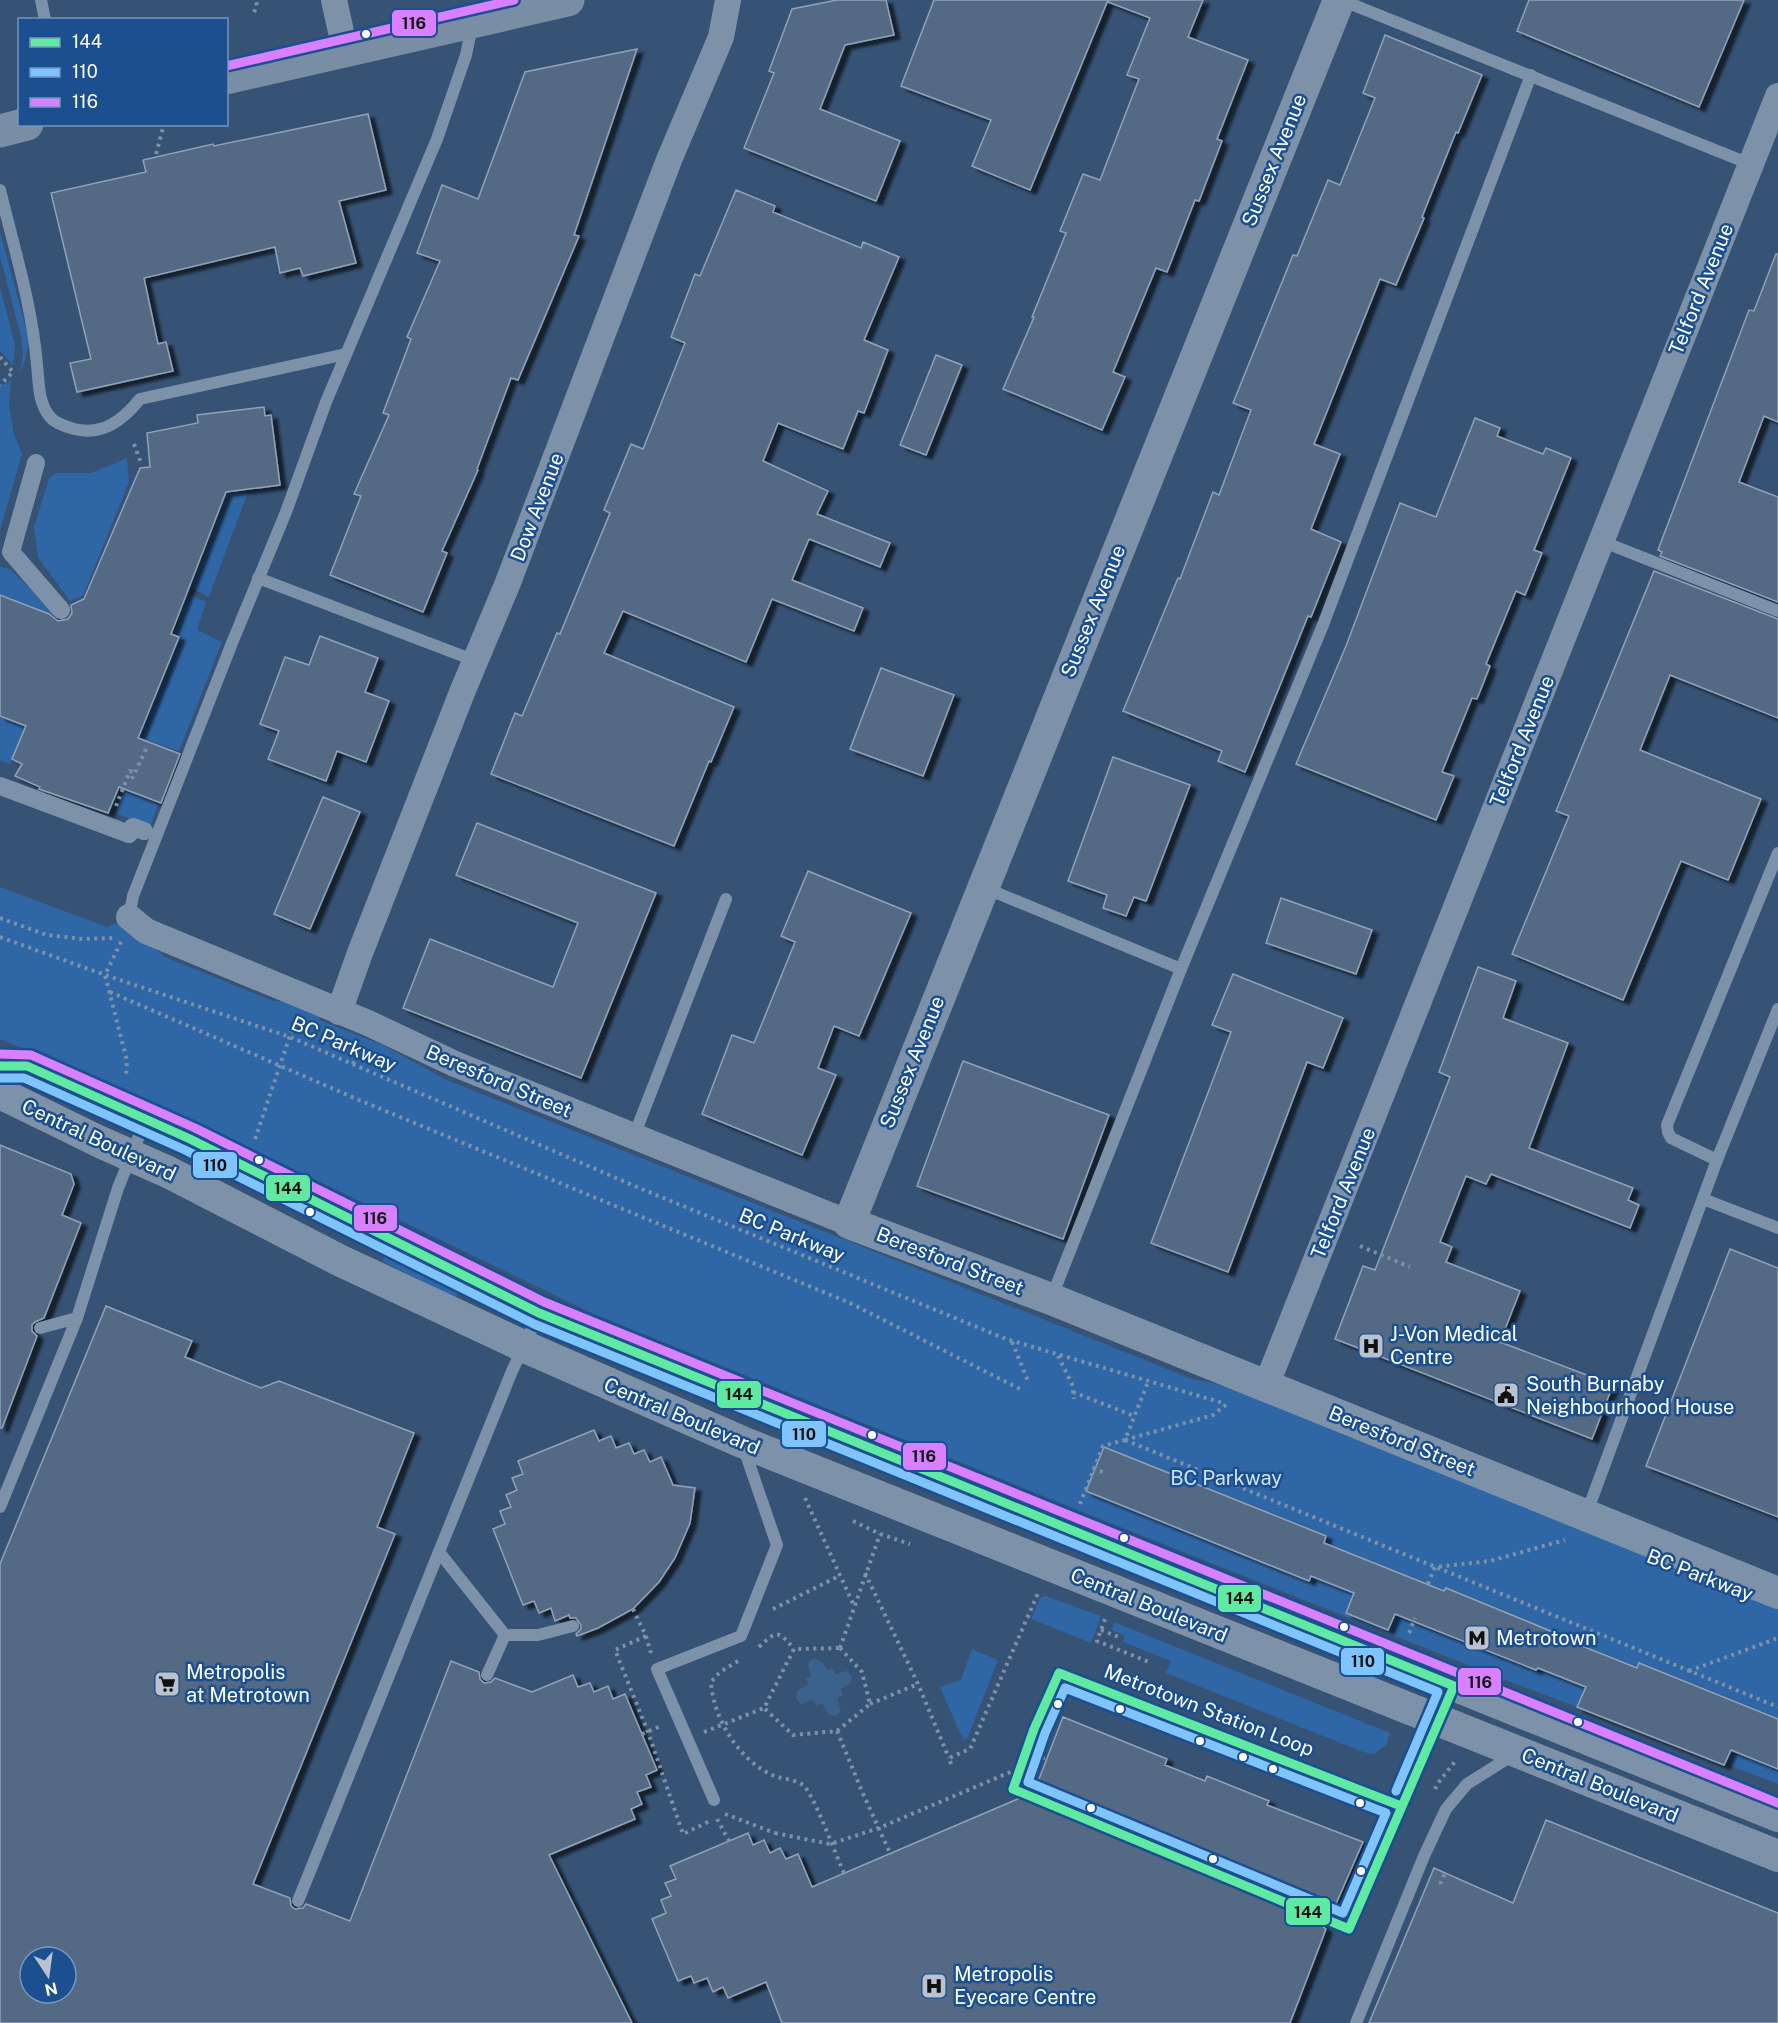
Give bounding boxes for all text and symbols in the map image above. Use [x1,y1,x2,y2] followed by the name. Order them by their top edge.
[391,9,437,37] line badge: 116
[402,14,426,33] text: 116
[18,18,228,126] legend
[360,28,372,40] unlabelled marker
[72,31,102,52] text: 144
[72,61,98,82] text: 110
[1237,90,1311,230] street label: Sussex Avenue
[72,91,98,112] text: 116
[1664,220,1738,358] street label: Telford Avenue
[505,449,569,565] street label: Dow Avenue
[1056,541,1130,681] street label: Sussex Avenue
[1485,672,1559,810] street label: Telford Avenue
[875,992,949,1132] street label: Sussex Avenue
[288,1011,400,1077] street label: BC Parkway
[423,1040,575,1122] street label: Beresford Street
[18,1094,180,1186] street label: Central Boulevard
[1306,1124,1380,1262] street label: Telford Avenue
[192,1151,238,1179] line badge: 110
[253,1154,265,1166] unlabelled marker
[203,1156,227,1175] text: 110
[265,1174,311,1202] line badge: 144
[274,1179,302,1198] text: 144
[736,1203,849,1267] street label: BC Parkway
[353,1204,398,1232] line badge: 116
[304,1206,316,1218] unlabelled marker
[363,1209,387,1228] text: 116
[873,1222,1027,1300] street label: Beresford Street
[1390,1322,1518,1369] place label: J-Von Medical Centre
[1356,1331,1386,1361] hospital icon: J-Von Medical Centre
[600,1372,764,1460] street label: Central Boulevard
[1526,1372,1734,1419] place label: South Burnaby Neighbourhood House
[716,1380,762,1409] line badge: 144
[1491,1380,1521,1410] public building icon: South Burnaby Neighbourhood House
[725,1385,753,1404] text: 144
[1325,1401,1479,1481] street label: Beresford Street
[781,1420,827,1448] line badge: 110
[792,1425,816,1444] text: 110
[866,1429,878,1441] unlabelled marker
[902,1442,947,1471] line badge: 116
[912,1447,936,1466] text: 116
[1170,1466,1282,1490] park label: BC Parkway
[1118,1532,1130,1544] unlabelled marker
[1644,1544,1757,1606] street label: BC Parkway
[1067,1563,1231,1647] street label: Central Boulevard
[1217,1584,1262,1613] line badge: 144
[1226,1589,1254,1608] text: 144
[1338,1621,1350,1633] unlabelled marker
[1462,1623,1492,1653] metro station icon: Metrotown
[1496,1626,1597,1650] place label: Metrotown
[1340,1647,1385,1676] line badge: 110
[1351,1652,1375,1671] text: 110
[1101,1659,1317,1761] street label: Metrotown Station Loop
[186,1660,310,1707] place label: Metropolis at Metrotown
[1457,1667,1502,1696] line badge: 116
[152,1669,182,1699] supermarket icon: Metropolis at Metrotown
[1468,1673,1492,1692] text: 116
[1052,1698,1064,1710] unlabelled marker
[1114,1703,1126,1715] unlabelled marker
[1572,1716,1584,1728] unlabelled marker
[1194,1735,1206,1747] unlabelled marker
[1518,1743,1682,1827] street label: Central Boulevard
[1237,1751,1249,1763] unlabelled marker
[1267,1763,1279,1775] unlabelled marker
[1354,1797,1366,1809] unlabelled marker
[1085,1802,1097,1814] unlabelled marker
[1207,1853,1219,1865] unlabelled marker
[1355,1865,1367,1877] unlabelled marker
[1285,1897,1331,1926] line badge: 144
[1294,1903,1322,1922] text: 144
[18,1945,78,2005] north arrow
[954,1962,1096,2009] place label: Metropolis Eyecare Centre
[919,1971,949,2001] hospital icon: Metropolis Eyecare Centre
[43,1978,59,2000] text: N

